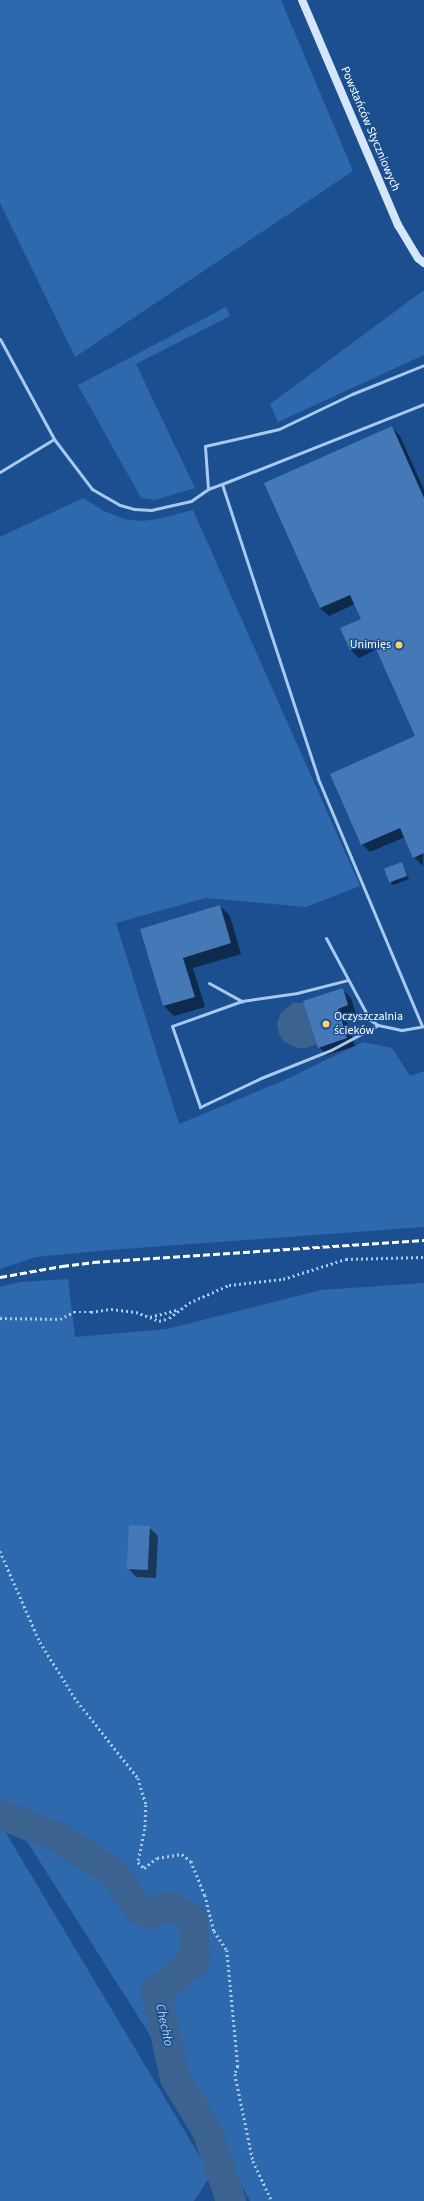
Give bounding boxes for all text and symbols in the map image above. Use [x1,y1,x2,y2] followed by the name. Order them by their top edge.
[337,65,403,193] street label: Powstańców Styczniowych
[350,638,391,652] place label: Unimięs
[394,640,404,650] marker: Unimięs
[334,1010,403,1038] place label: Oczyszczalnia ścieków
[321,1019,331,1029] marker: Oczyszczalnia ścieków
[152,2002,176,2048] water label: Chechło

